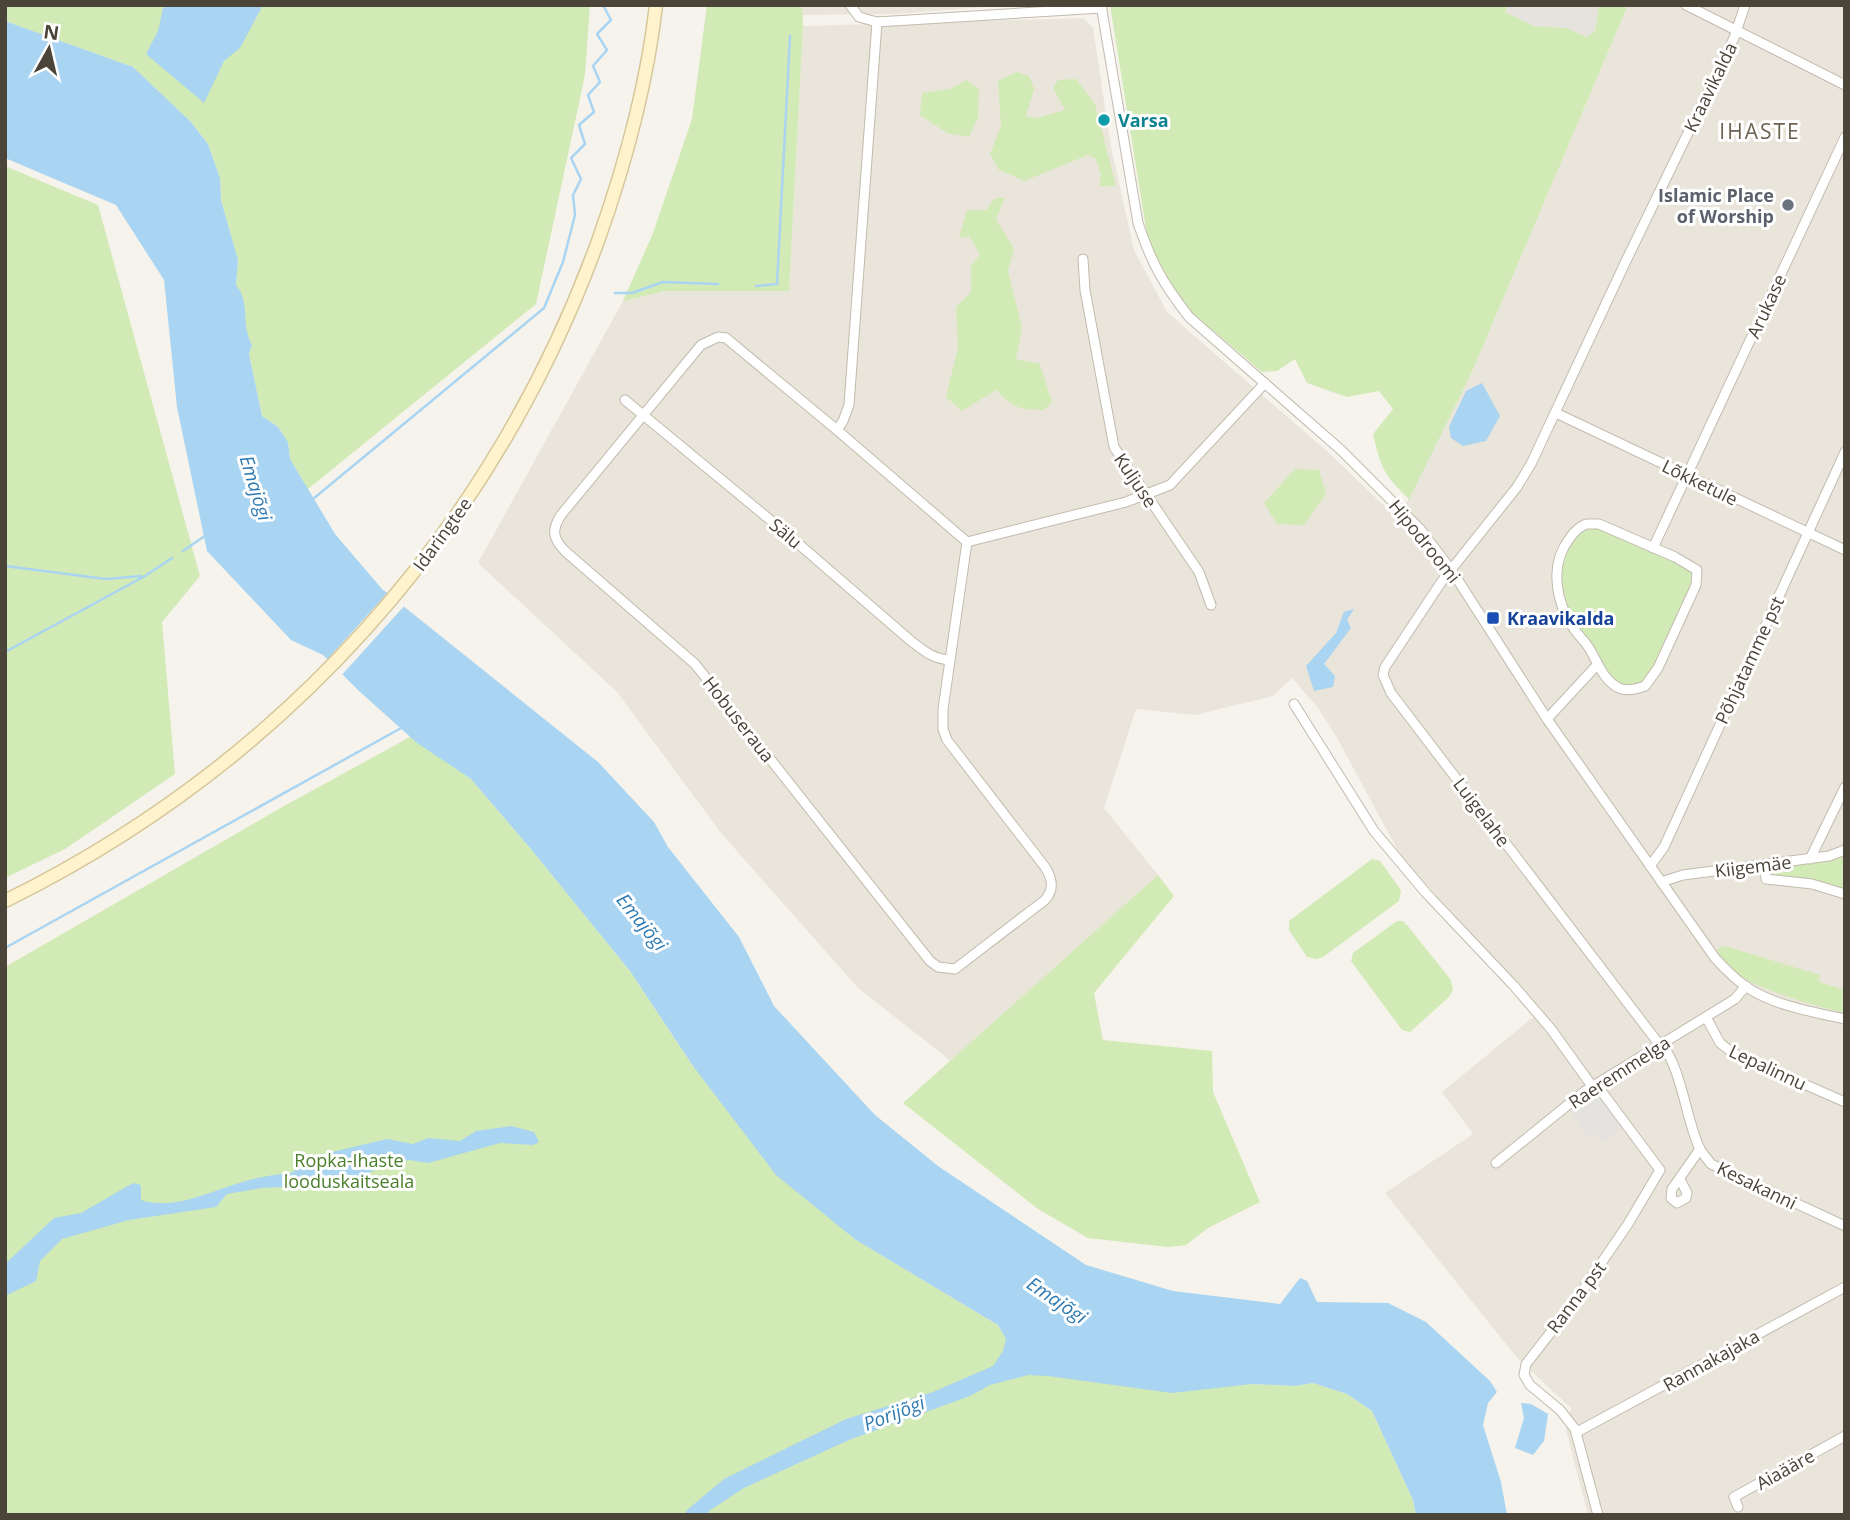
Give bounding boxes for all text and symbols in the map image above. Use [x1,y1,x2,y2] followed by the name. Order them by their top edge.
[14,14,84,84] north arrow
[42,18,61,46] text: N
[1678,38,1742,136] street label: Kraavikalda
[1118,108,1169,132] place label: Varsa
[1096,112,1112,128] marker: Varsa
[1719,117,1801,145] district label: IHASTE
[1658,183,1774,228] place label: Islamic Place of Worship
[1780,197,1796,213] marker: Islamic Place of Worship
[1741,270,1791,342] street label: Arukase
[1109,448,1163,512] street label: Kuljuse
[234,452,279,525] water label: Emajõgi
[1658,453,1742,511] street label: Lõkketule
[407,492,477,576] street label: Idaringtee
[1384,494,1466,588] street label: Hipodroomi
[765,512,807,554] street label: Sälu
[1709,592,1789,728] street label: Põhjatamme pst
[1507,606,1614,630] place label: Kraavikalda
[1485,610,1501,626] marker: Kraavikalda
[698,671,780,767] street label: Hobuseraua
[1448,773,1516,851] street label: Luigelahe
[1713,849,1793,883] street label: Kiigemäe
[611,888,674,957] water label: Emajõgi
[1564,1030,1674,1114] street label: Raeremmelga
[1725,1039,1811,1095] street label: Lepalinnu
[284,1148,414,1193] park label: Ropka-Ihaste looduskaitseala
[1713,1155,1801,1215] street label: Kesakanni
[1541,1256,1611,1338] street label: Ranna pst
[1022,1270,1093,1330] water label: Emajõgi
[1659,1324,1763,1396] street label: Rannakajaka
[860,1389,930,1437] water label: Porijõgi
[1751,1443,1819,1495] street label: Aiaääre

